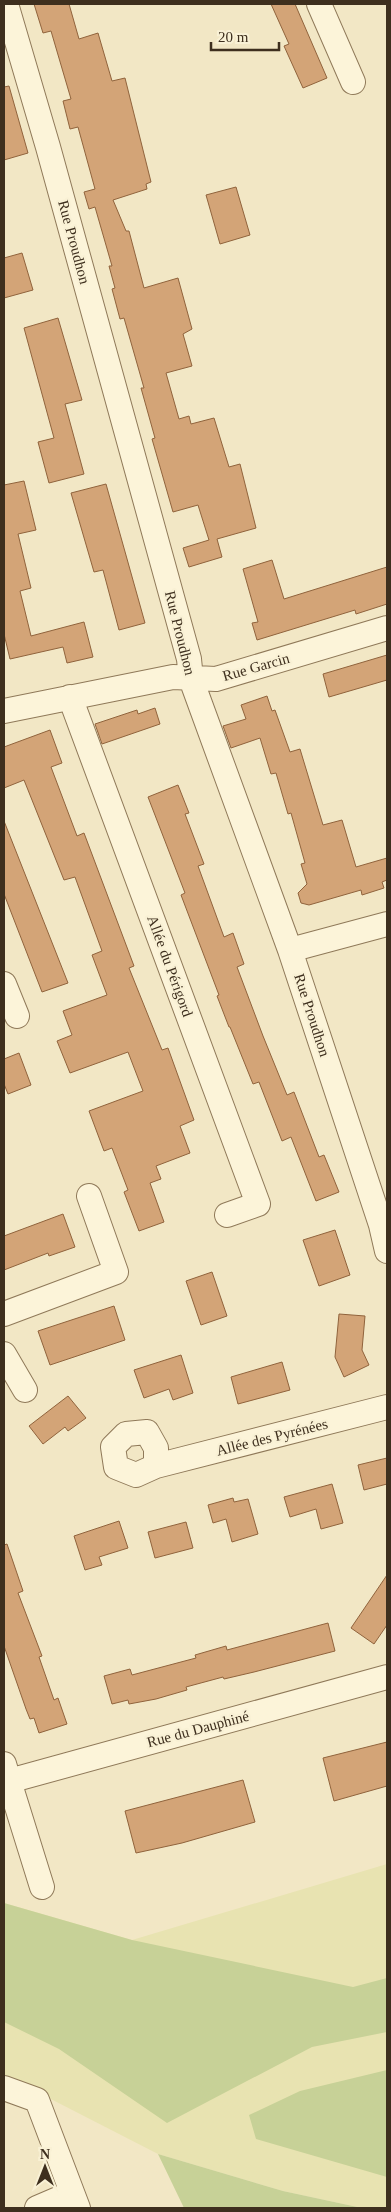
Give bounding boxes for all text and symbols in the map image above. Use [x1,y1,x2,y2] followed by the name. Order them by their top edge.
[211,20,278,52] scale bar
[218,29,249,45] text: 20 m
[55,198,93,286] street label: Rue Proudhon
[162,589,198,677] street label: Rue Proudhon
[221,650,292,684] street label: Rue Garcin
[144,913,196,1019] street label: Allée du Périgord
[291,972,333,1059] street label: Rue Proudhon
[215,1415,329,1459] street label: Allée des Pyrénées
[145,1708,251,1750] street label: Rue du Dauphiné
[20,2142,70,2192] north arrow
[40,2147,50,2162] text: N

